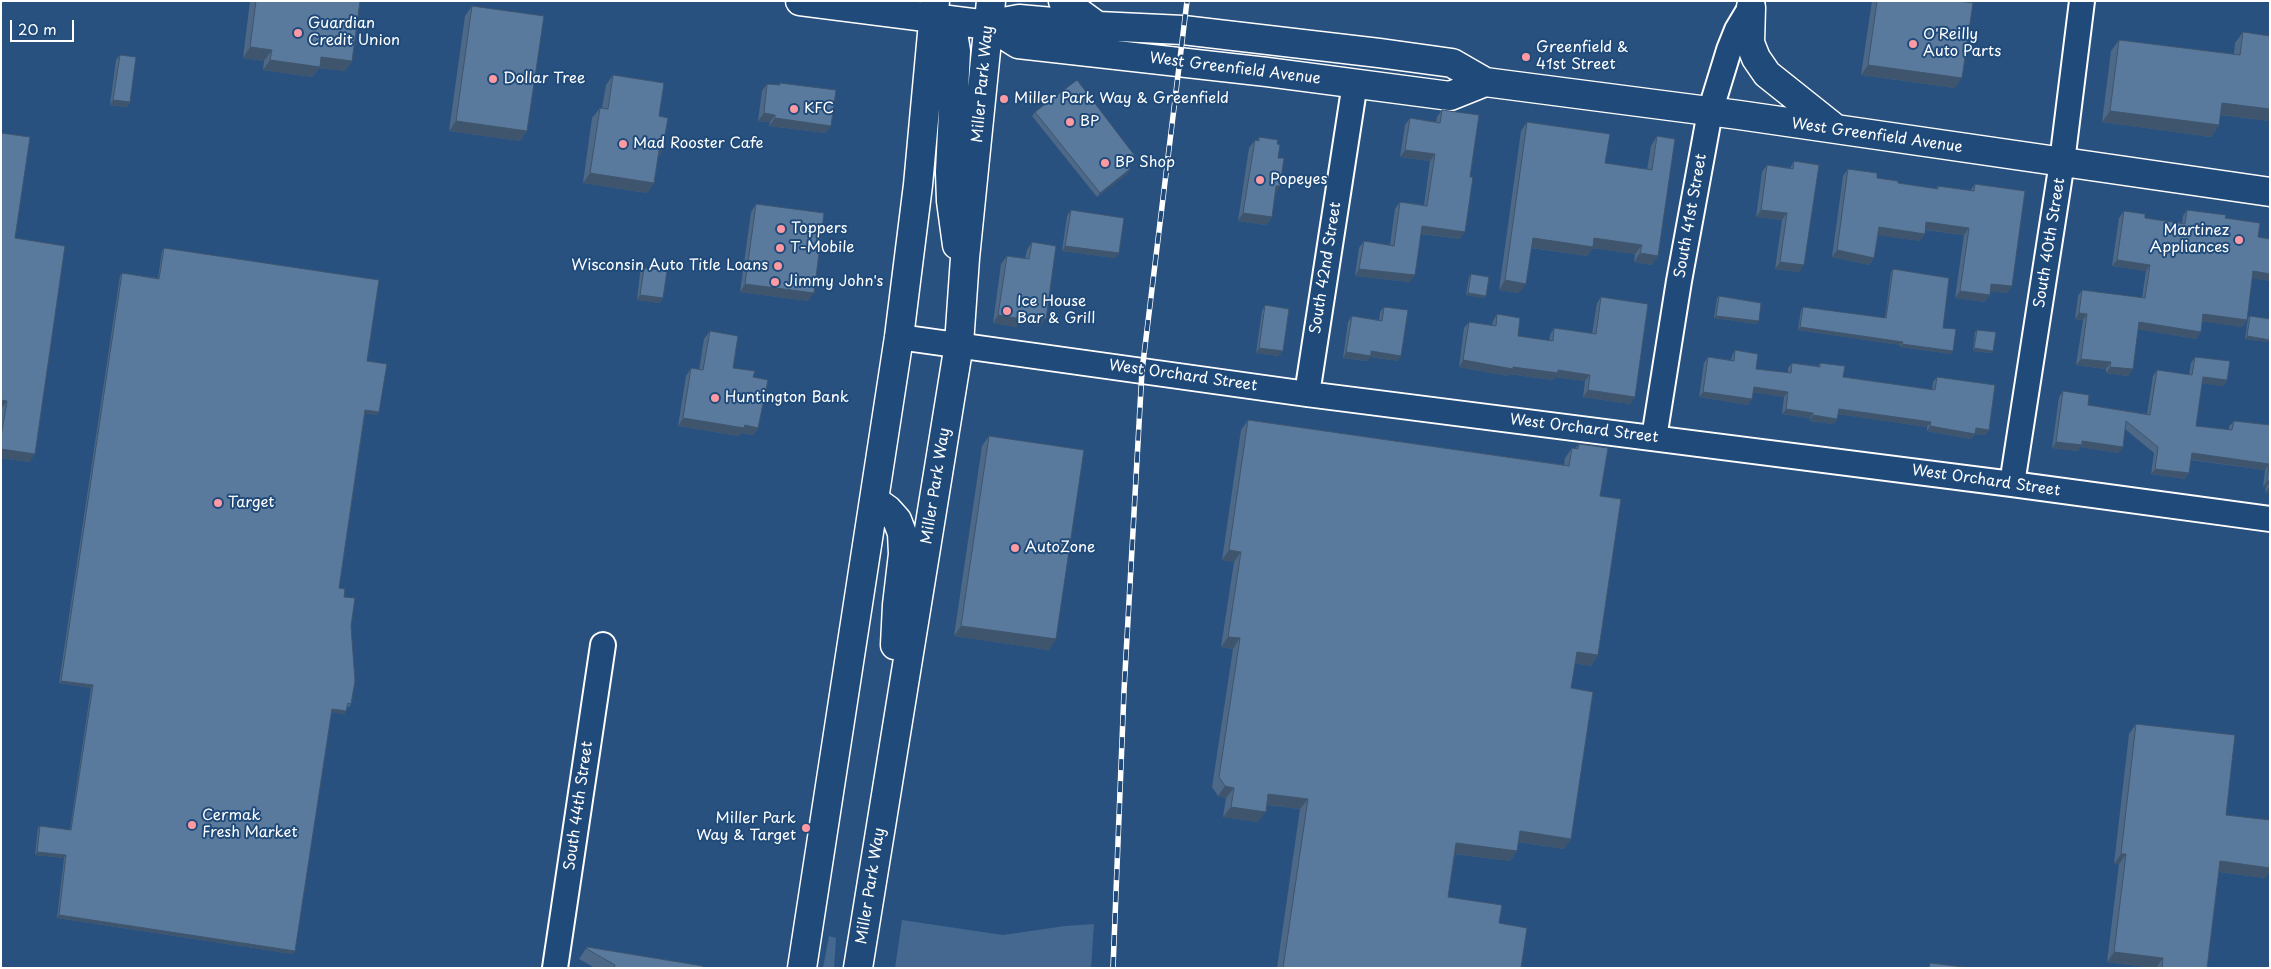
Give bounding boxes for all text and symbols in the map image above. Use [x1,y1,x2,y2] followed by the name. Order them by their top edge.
[12,10,76,42] scale bar
[308,15,400,50] place label: Guardian Credit Union
[18,17,57,40] text: 20 m
[969,25,997,143] street label: Miller Park Way
[1923,26,2001,61] place label: O'Reilly Auto Parts
[292,27,304,39] marker: Guardian Credit Union
[1907,38,1919,50] marker: O'Reilly Auto Parts
[1536,39,1628,74] place label: Greenfield & 41st Street
[1148,50,1322,88] street label: West Greenfield Avenue
[1520,51,1532,63] marker: Greenfield & 41st Street
[503,70,585,88] place label: Dollar Tree
[487,73,499,85] marker: Dollar Tree
[1014,90,1229,108] place label: Miller Park Way & Greenfield
[998,93,1010,105] marker: Miller Park Way & Greenfield
[804,100,834,118] place label: KFC
[788,103,800,115] marker: KFC
[1080,113,1099,131] place label: BP
[1790,115,1964,157] street label: West Greenfield Avenue
[1064,116,1076,128] marker: BP
[633,135,764,153] place label: Mad Rooster Cafe
[617,138,629,150] marker: Mad Rooster Cafe
[1671,152,1711,280] street label: South 41st Street
[1115,154,1175,172] place label: BP Shop
[1099,157,1111,169] marker: BP Shop
[1270,171,1327,189] place label: Popeyes
[1254,174,1266,186] marker: Popeyes
[2031,177,2069,309] street label: South 40th Street
[1307,201,1345,335] street label: South 42nd Street
[791,220,847,238] place label: Toppers
[2150,222,2229,257] place label: Martinez Appliances
[775,223,787,235] marker: Toppers
[2233,234,2245,246] marker: Martinez Appliances
[790,239,855,257] place label: T-Mobile
[774,242,786,254] marker: T-Mobile
[571,257,768,275] place label: Wisconsin Auto Title Loans
[772,260,784,272] marker: Wisconsin Auto Title Loans
[785,273,883,291] place label: Jimmy John's
[769,276,781,288] marker: Jimmy John's
[1017,293,1095,328] place label: Ice House Bar & Grill
[1001,305,1013,317] marker: Ice House Bar & Grill
[1108,357,1258,395] street label: West Orchard Street
[725,389,849,407] place label: Huntington Bank
[709,392,721,404] marker: Huntington Bank
[1509,411,1659,447] street label: West Orchard Street
[918,427,954,545] street label: Miller Park Way
[1911,462,2061,500] street label: West Orchard Street
[228,494,274,512] place label: Target
[212,497,224,509] marker: Target
[1025,539,1095,557] place label: AutoZone
[1009,542,1021,554] marker: AutoZone
[561,740,597,872] street label: South 44th Street
[202,807,298,842] place label: Cermak Fresh Market
[696,810,796,845] place label: Miller Park Way & Target
[186,819,198,831] marker: Cermak Fresh Market
[800,822,812,834] marker: Miller Park Way & Target
[853,827,889,945] street label: Miller Park Way

